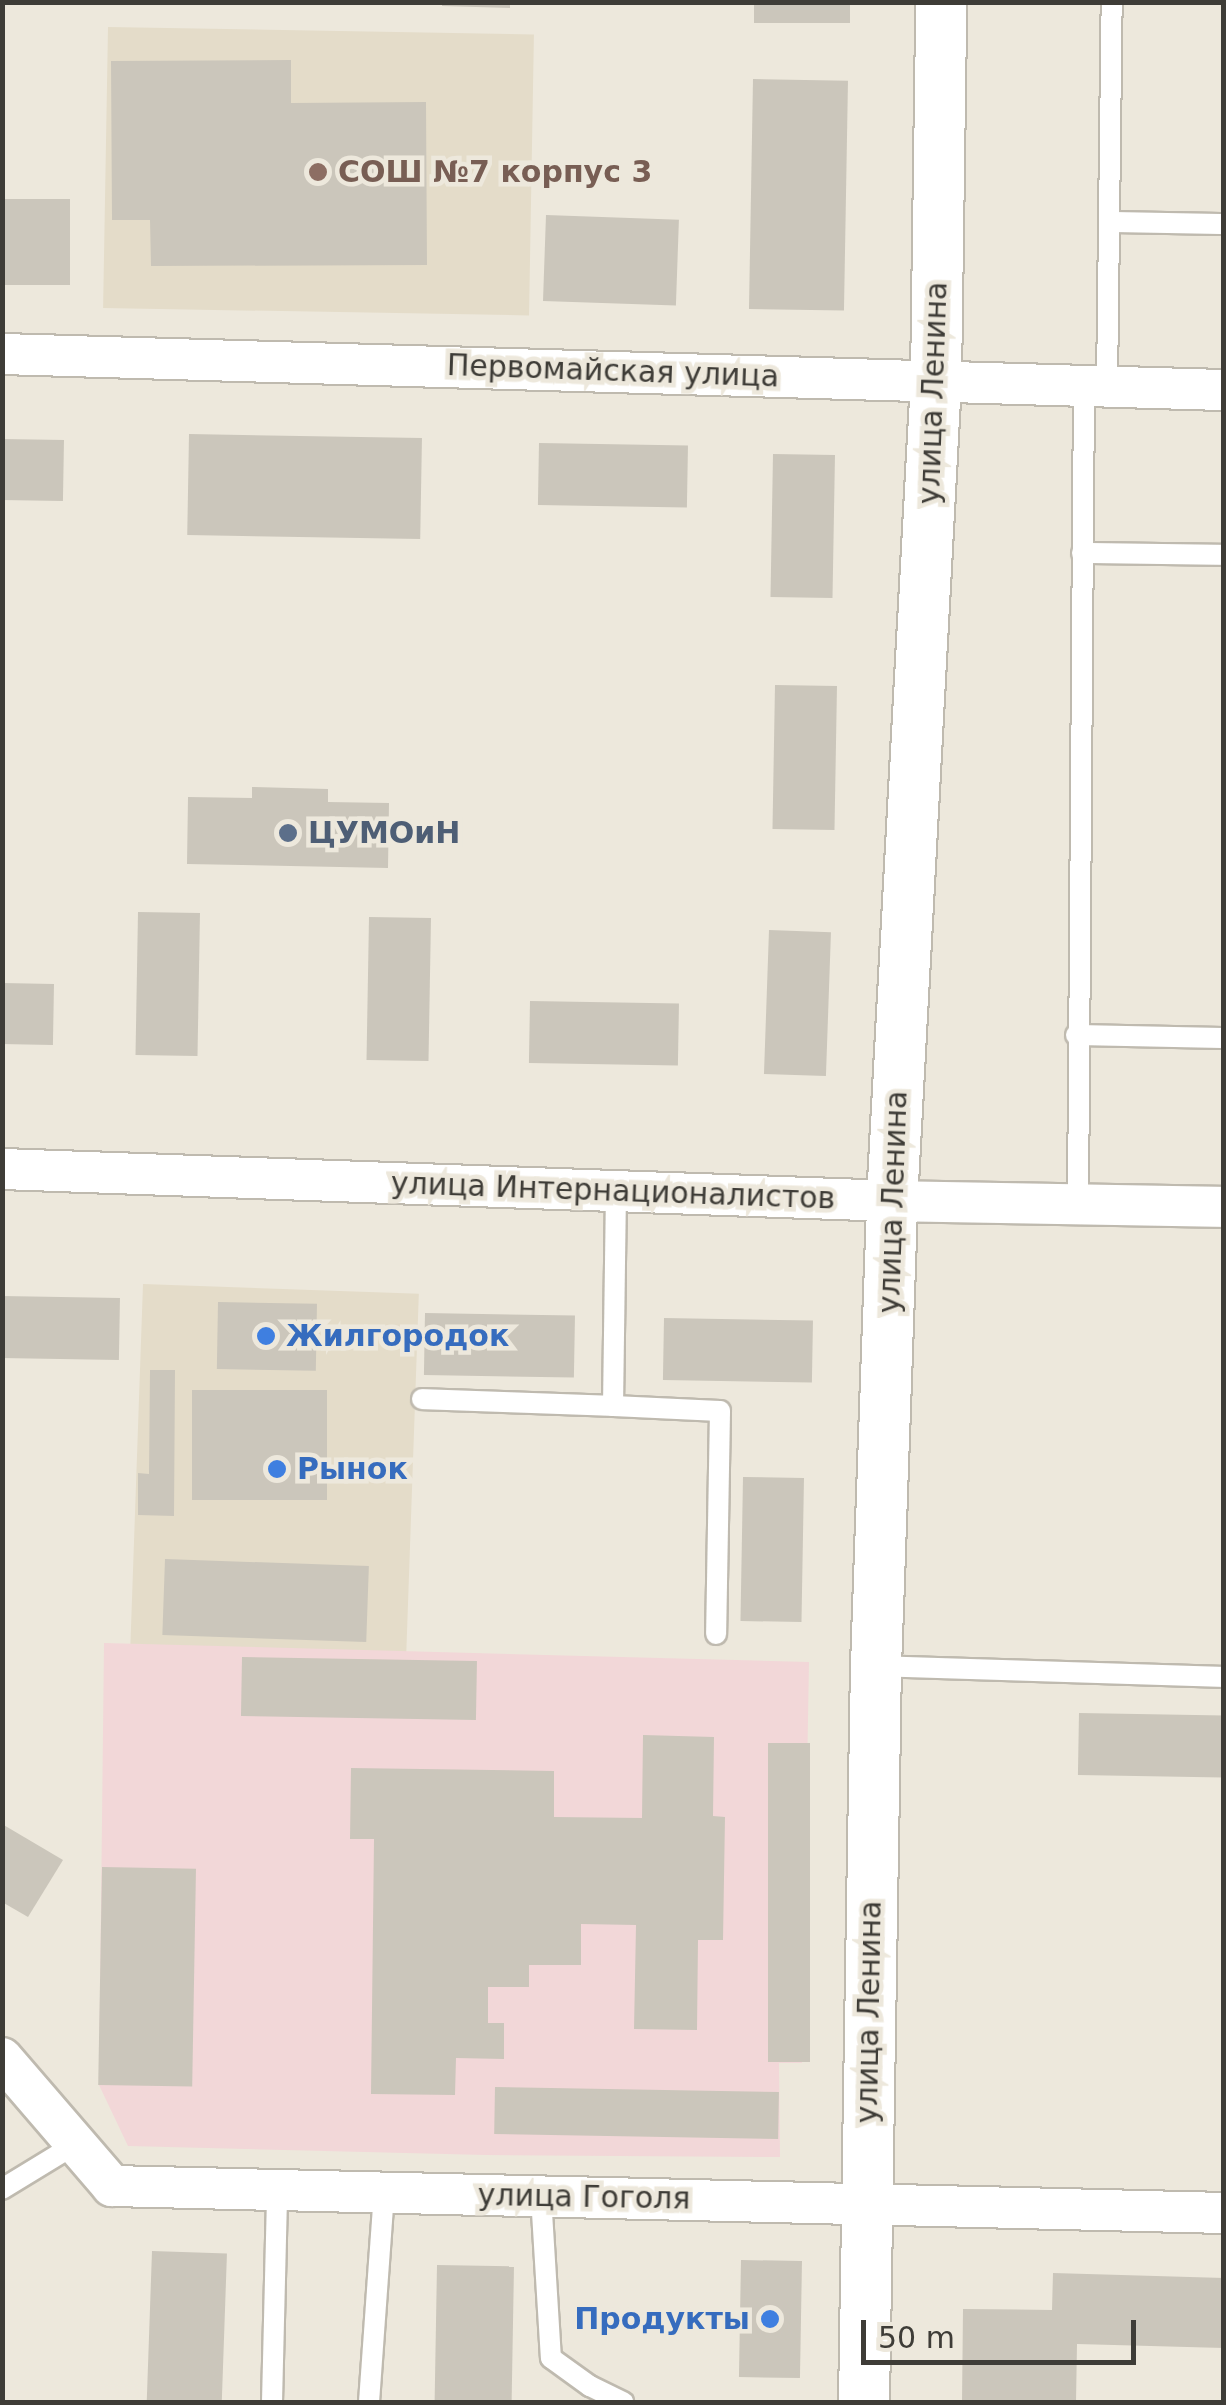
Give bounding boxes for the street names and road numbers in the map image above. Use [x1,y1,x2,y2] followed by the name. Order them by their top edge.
[911,281,955,505] street label: улица Ленина
[446,347,780,395] street label: Первомайская улица
[871,1090,915,1314] street label: улица Ленина
[390,1165,836,1217] street label: улица Интернационалистов
[849,1900,889,2124] street label: улица Ленина
[477,2177,691,2217] street label: улица Гоголя

